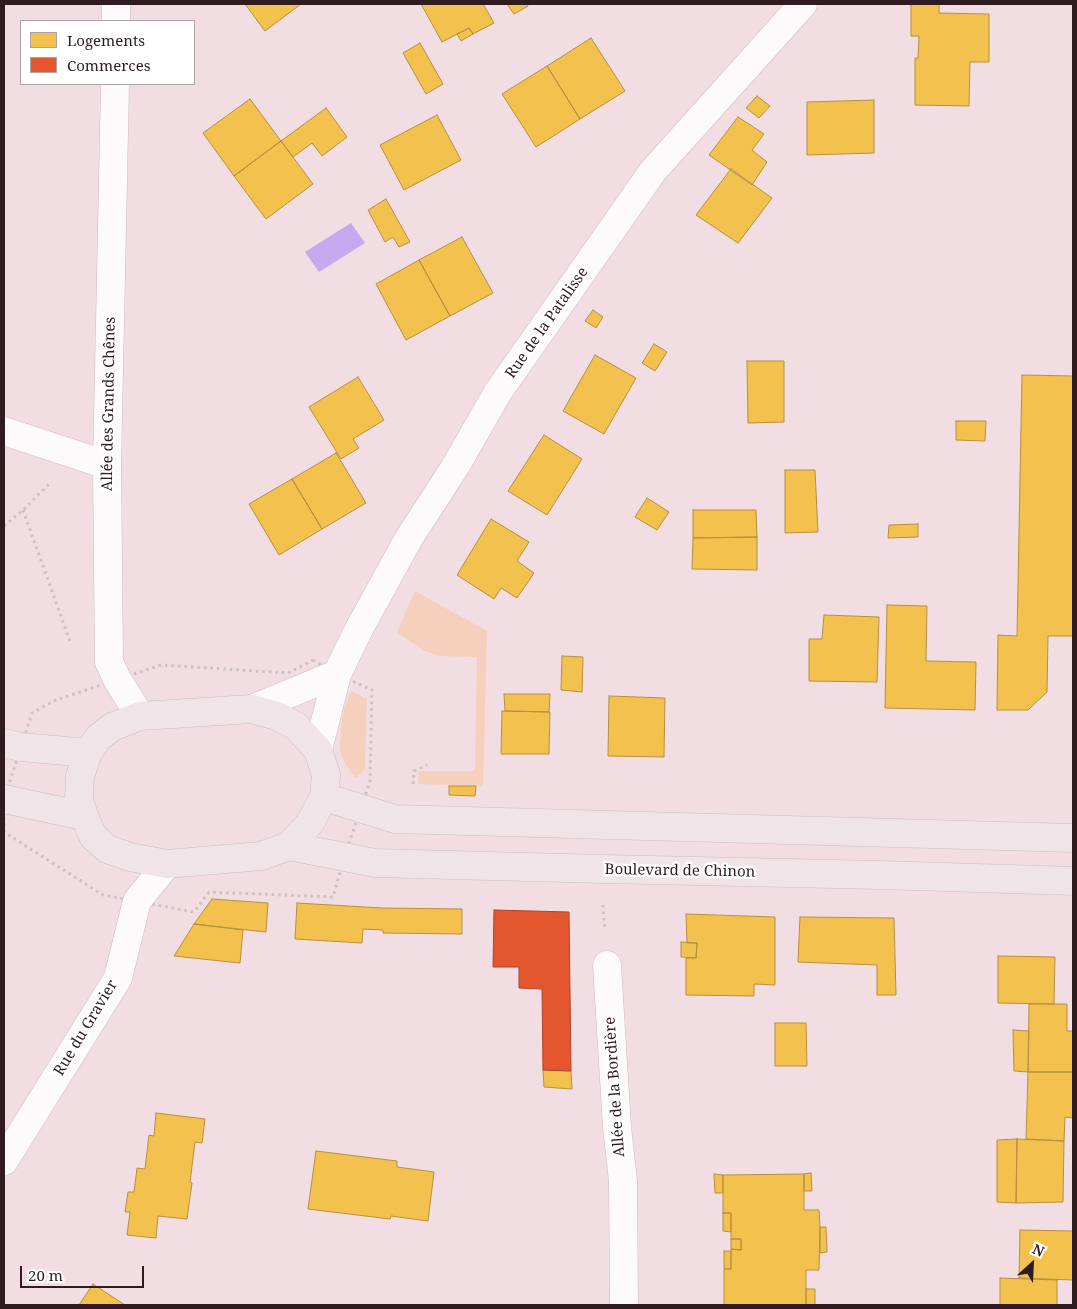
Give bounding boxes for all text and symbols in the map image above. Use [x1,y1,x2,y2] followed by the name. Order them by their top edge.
[20,20,195,85] legend
[67,30,145,50] text: Logements
[67,55,150,75] text: Commerces
[502,264,592,382] street label: Rue de la Patalisse
[98,317,120,491] street label: Allée des Grands Chênes
[605,861,755,881] street label: Boulevard de Chinon
[50,977,122,1079] street label: Rue du Gravier
[601,1016,629,1158] street label: Allée de la Bordière
[1007,1239,1057,1289] north arrow
[1030,1239,1048,1261] text: N
[22,1256,146,1288] scale bar
[28,1265,63,1285] text: 20 m

